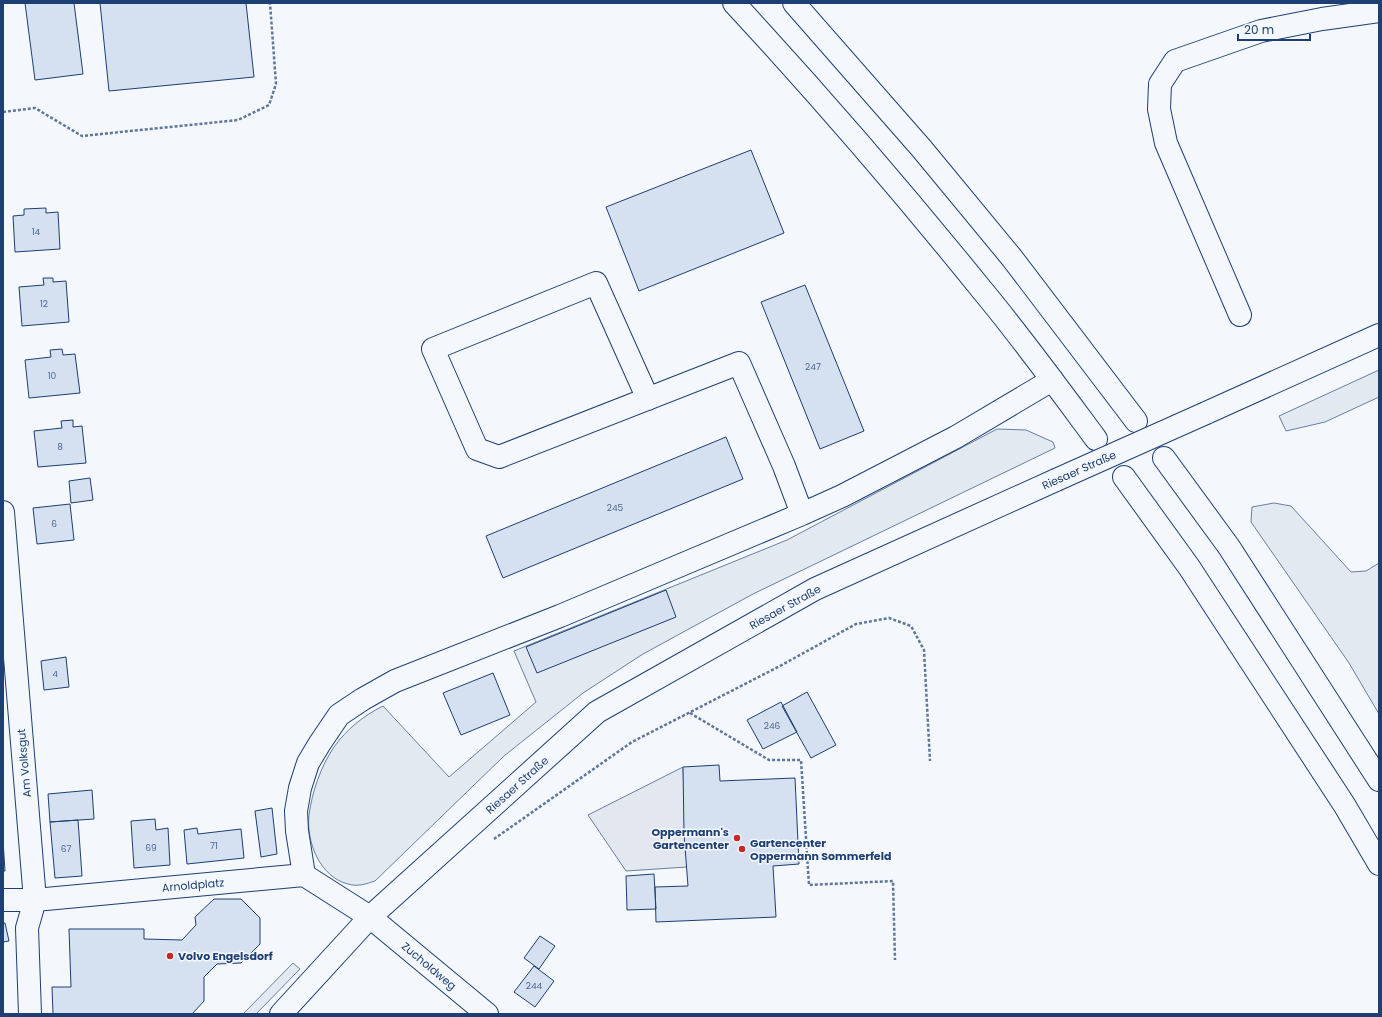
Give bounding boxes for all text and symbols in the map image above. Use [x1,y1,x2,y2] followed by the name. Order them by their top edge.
[1238,16,1310,42] scale bar
[1244,21,1274,38] text: 20 m
[32,226,41,238] house number: 14
[40,298,48,310] house number: 12
[805,361,821,373] house number: 247
[48,370,57,382] house number: 10
[57,441,63,453] house number: 8
[1039,446,1119,493] street label: Riesaer Straße
[607,502,624,514] house number: 245
[51,518,57,530] house number: 6
[746,581,824,633] street label: Riesaer Straße
[52,668,58,680] house number: 4
[764,720,781,732] house number: 246
[13,728,35,798] street label: Am Volksgut
[482,752,552,818] street label: Riesaer Straße
[651,824,729,853] place label: Oppermann's Gartencenter
[732,833,742,843] marker: Oppermann's Gartencenter
[750,835,891,864] place label: Gartencenter Oppermann Sommerfeld
[210,840,218,852] house number: 71
[145,842,157,854] house number: 69
[61,843,71,855] house number: 67
[737,844,747,854] marker: Gartencenter Oppermann Sommerfeld
[161,874,225,896] street label: Arnoldplatz
[398,938,460,994] street label: Zucholdweg
[178,948,273,964] place label: Volvo Engelsdorf
[165,951,175,961] marker: Volvo Engelsdorf
[526,980,543,992] house number: 244

